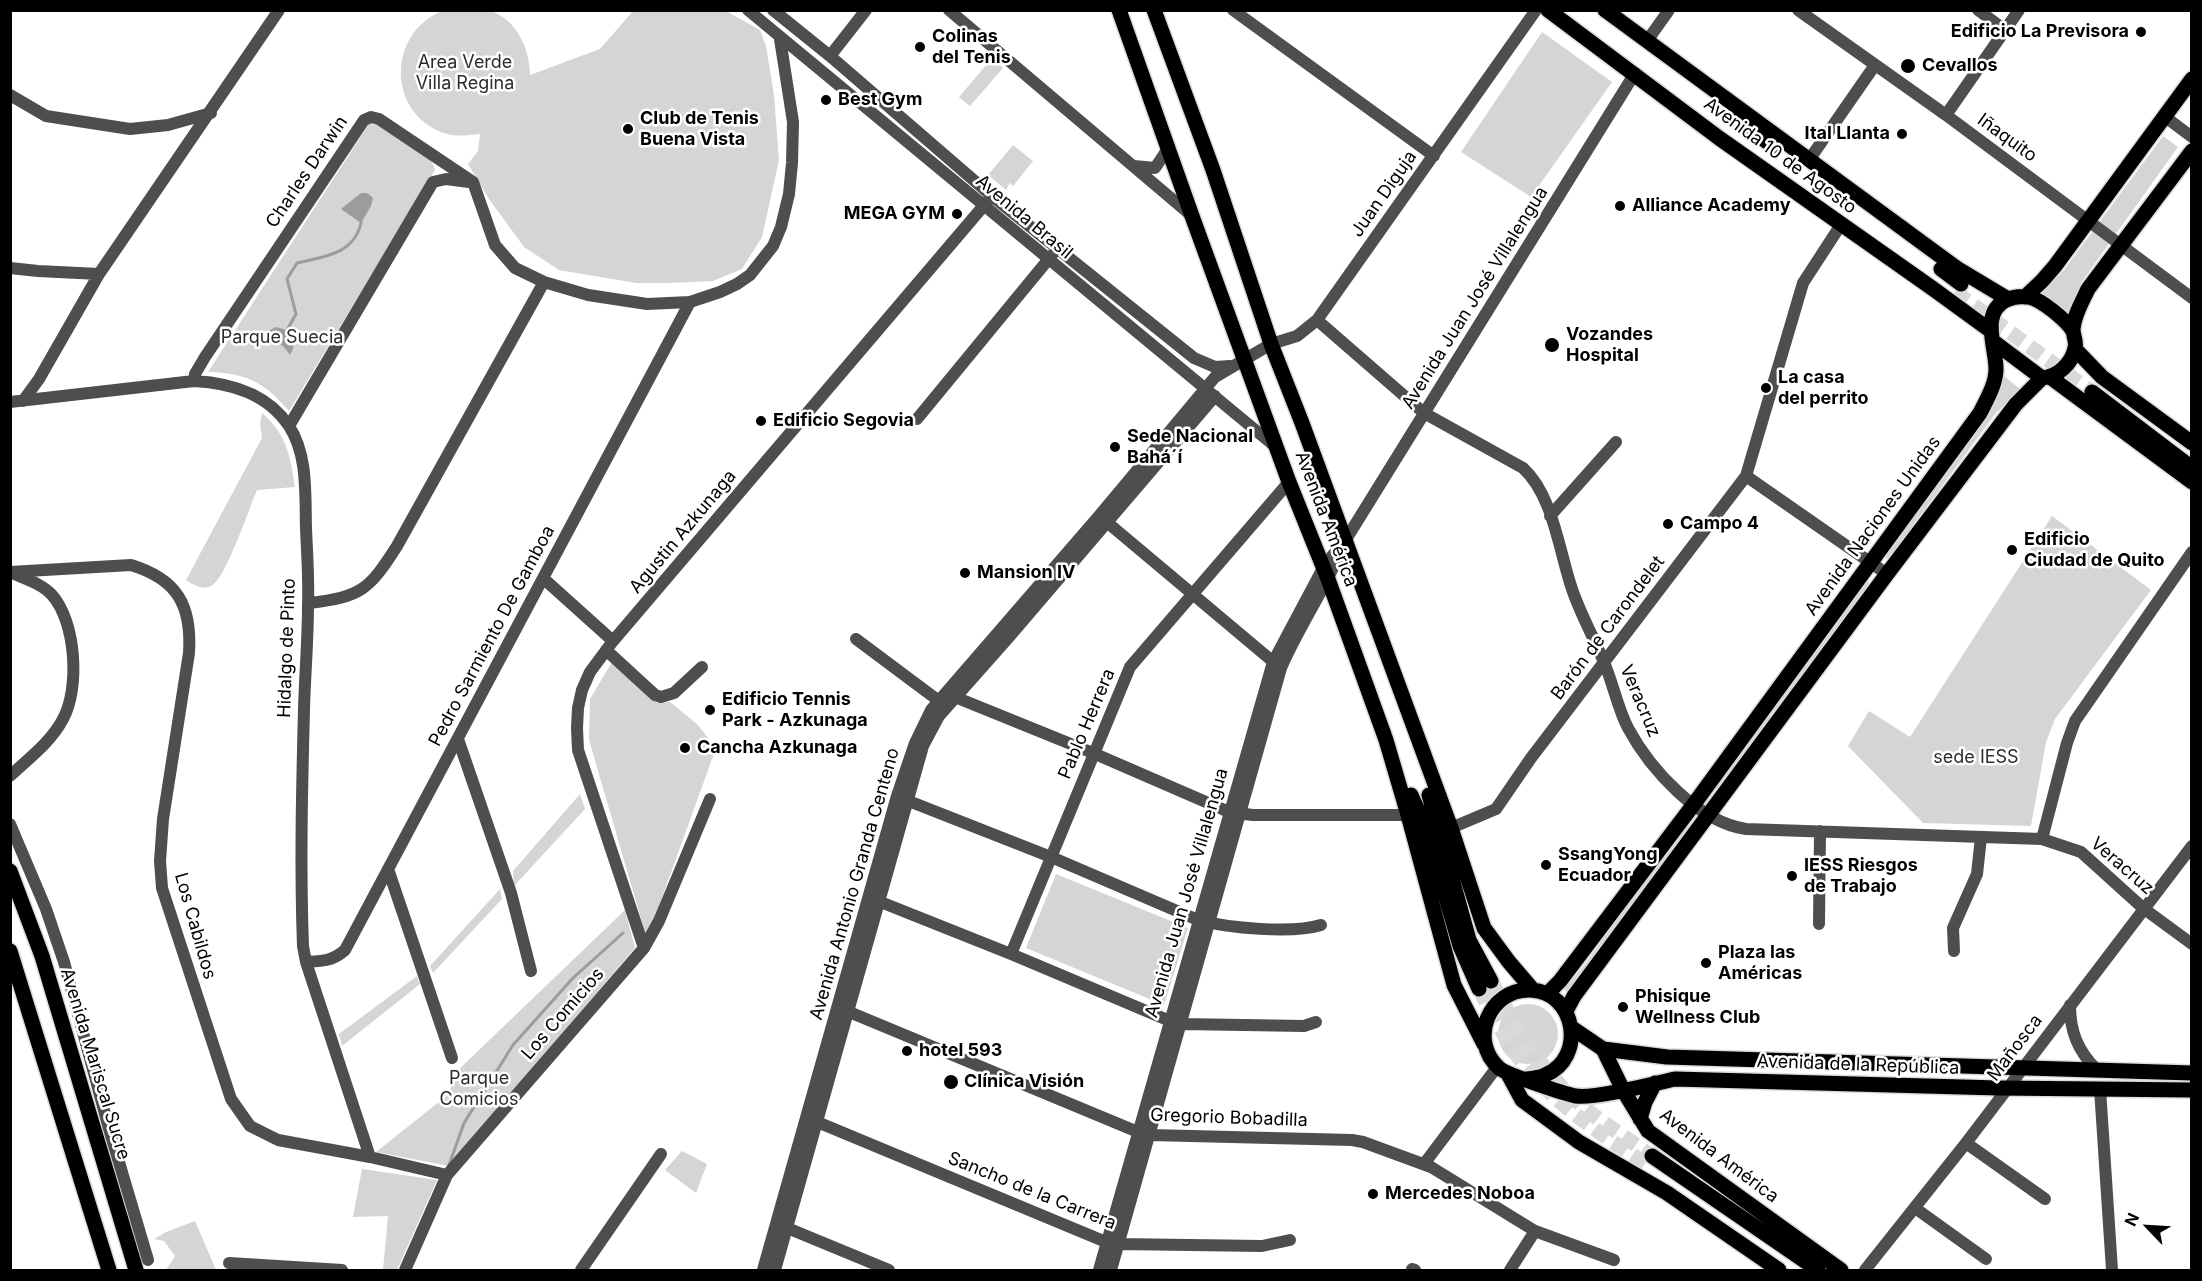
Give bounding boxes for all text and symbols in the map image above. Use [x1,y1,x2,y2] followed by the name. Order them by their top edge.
[1951,21,2129,43] place label: Edificio La Previsora
[2134,25,2148,39] marker: Edificio La Previsora
[932,26,1011,68] place label: Colinas del Tenis
[913,40,927,54] marker: Colinas del Tenis
[416,52,514,94] park label: Area Verde Villa Regina
[1922,55,1998,77] place label: Cevallos
[1899,57,1917,75] marker: Cevallos
[838,89,922,111] place label: Best Gym
[819,93,833,107] marker: Best Gym
[1700,93,1860,219] street label: Avenida 10 de Agosto
[640,108,759,150] place label: Club de Tenis Buena Vista
[1973,109,2041,167] street label: Iñaquito
[262,112,352,232] street label: Charles Darwin
[621,122,635,136] marker: Club de Tenis Buena Vista
[1805,123,1890,145] place label: Ital Llanta
[1895,127,1909,141] marker: Ital Llanta
[1346,147,1422,241] street label: Juan Diguja
[971,170,1077,264] street label: Avenida Brasil
[1397,183,1553,413] street label: Avenida Juan José Villalengua
[1632,195,1791,217] place label: Alliance Academy
[1613,199,1627,213] marker: Alliance Academy
[844,203,945,225] place label: MEGA GYM
[950,207,964,221] marker: MEGA GYM
[1566,324,1653,366] place label: Vozandes Hospital
[221,327,343,349] park label: Parque Suecia
[1543,336,1561,354] marker: Vozandes Hospital
[1778,367,1869,410] place label: La casa del perrito
[1759,381,1773,395] marker: La casa del perrito
[773,410,914,432] place label: Edificio Segovia
[754,414,768,428] marker: Edificio Segovia
[1127,426,1253,468] place label: Sede Nacional Bahá´í
[1801,432,1945,620] street label: Avenida Naciones Unidas
[1108,440,1122,454] marker: Sede Nacional Bahá´í
[1290,448,1362,590] street label: Avenida América
[625,466,741,598] street label: Agustin Azkunaga
[1680,513,1759,535] place label: Campo 4
[1661,517,1675,531] marker: Campo 4
[425,522,559,750] street label: Pedro Sarmiento De Gamboa
[2024,529,2165,572] place label: Edificio Ciudad de Quito
[2005,543,2019,557] marker: Edificio Ciudad de Quito
[1547,552,1669,704] street label: Barón de Carondelet
[977,562,1075,584] place label: Mansion IV
[958,566,972,580] marker: Mansion IV
[274,578,300,718] street label: Hidalgo de Pinto
[1615,662,1665,740] street label: Veracruz
[1054,666,1120,782] street label: Pablo Herrera
[722,689,868,732] place label: Edificio Tennis Park - Azkunaga
[703,703,717,717] marker: Edificio Tennis Park - Azkunaga
[697,737,857,759] place label: Cancha Azkunaga
[678,741,692,755] marker: Cancha Azkunaga
[806,745,904,1023] street label: Avenida Antonio Granda Centeno
[1933,747,2019,769] park label: sede IESS
[1141,766,1233,1020] street label: Avenida Juan José Villalengua
[2086,833,2158,899] street label: Veracruz
[1558,844,1658,886] place label: SsangYong Ecuador
[1804,855,1918,898] place label: IESS Riesgos de Trabajo
[1539,858,1553,872] marker: SsangYong Ecuador
[1785,869,1799,883] marker: IESS Riesgos de Trabajo
[169,870,221,982] street label: Los Cabildos
[1718,942,1802,984] place label: Plaza las Américas
[1699,956,1713,970] marker: Plaza las Américas
[517,964,609,1064] street label: Los Comicios
[56,966,134,1162] street label: Avenida Mariscal Sucre
[1635,986,1760,1028] place label: Phisique Wellness Club
[1616,1000,1630,1014] marker: Phisique Wellness Club
[1983,1010,2047,1086] street label: Mañosca
[919,1040,1002,1062] place label: hotel 593
[900,1044,914,1058] marker: hotel 593
[1756,1051,1960,1079] street label: Avenida de la República
[439,1068,519,1110] park label: Parque Comicios
[964,1071,1084,1093] place label: Clínica Visión
[942,1073,960,1091] marker: Clínica Visión
[1150,1104,1308,1132] street label: Gregorio Bobadilla
[1655,1104,1783,1208] street label: Avenida América
[945,1147,1119,1235] street label: Sancho de la Carrera
[1385,1183,1535,1205] place label: Mercedes Noboa
[1366,1187,1380,1201] marker: Mercedes Noboa
[2118,1197,2178,1257] north arrow
[2120,1210,2143,1229] text: N

